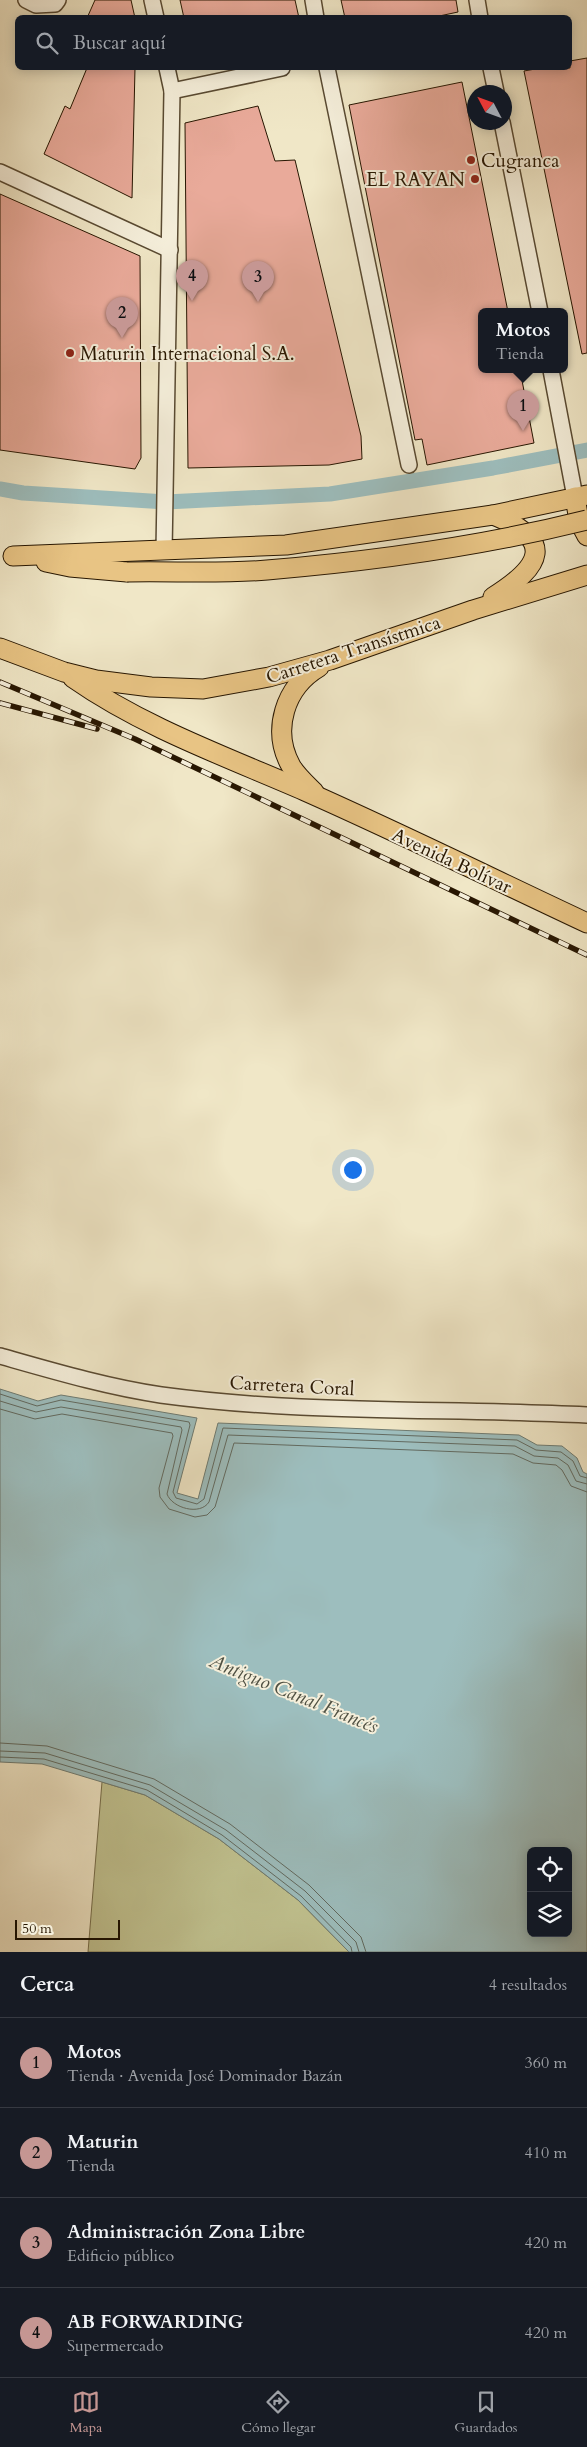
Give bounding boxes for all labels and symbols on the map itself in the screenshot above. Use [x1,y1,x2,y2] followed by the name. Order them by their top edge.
[467,85,512,130] north arrow
[481,148,559,174] place label: Cugranca
[465,154,477,166] marker: Cugranca
[366,167,465,193] place label: EL RAYAN
[469,173,481,185] marker: EL RAYAN
[176,260,208,301] pin: 4
[242,261,274,302] pin: 3
[106,297,138,338] pin: 2
[80,341,294,367] place label: Maturin Internacional S.A.
[64,347,76,359] marker: Maturin Internacional S.A.
[507,390,539,431] pin: 1
[263,609,444,690] street label: Carretera Transístmica
[387,822,516,900] street label: Avenida Bolívar
[340,1157,366,1183] your location
[229,1370,355,1402] street label: Carretera Coral
[204,1647,383,1740] water label: Antiguo Canal Francés
[15,1917,120,1940] scale bar

